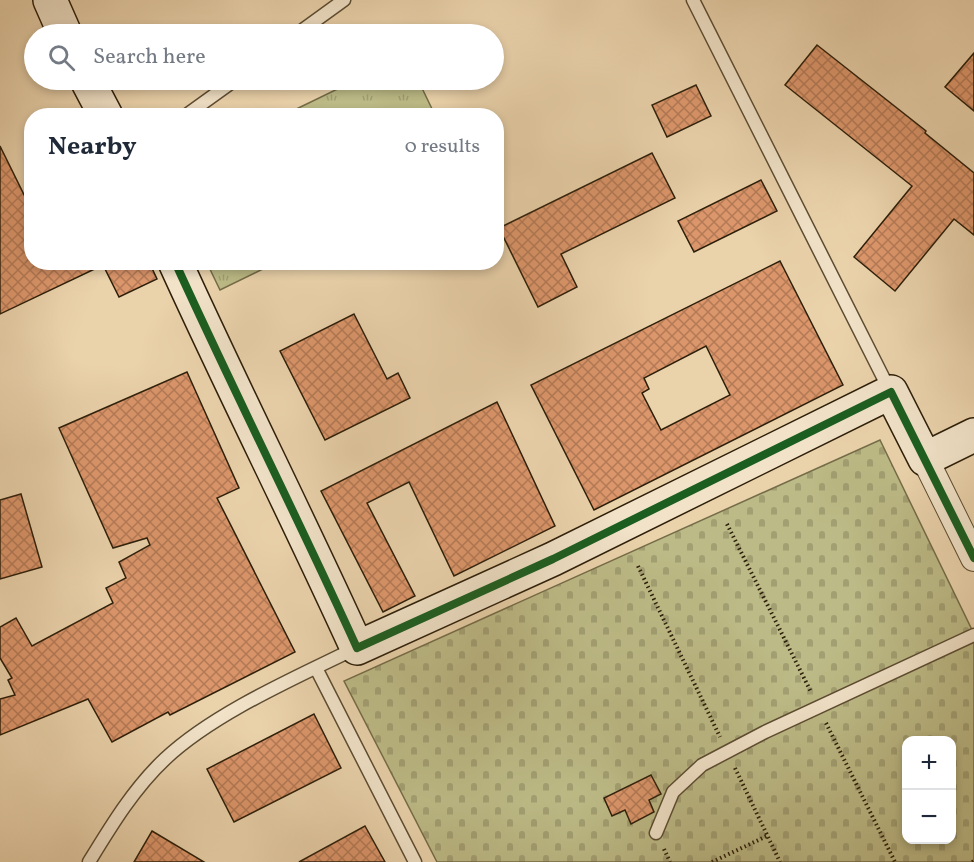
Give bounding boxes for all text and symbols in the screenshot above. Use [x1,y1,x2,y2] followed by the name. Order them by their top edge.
[24,24,504,90] search box
[45,41,78,74] icon: search
[93,42,206,73] text: Search here
[48,129,137,165] text: Nearby
[405,133,480,161] text: 0 results
[902,736,956,844] map controls
[902,736,956,790] button: +
[902,790,956,844] button: −

